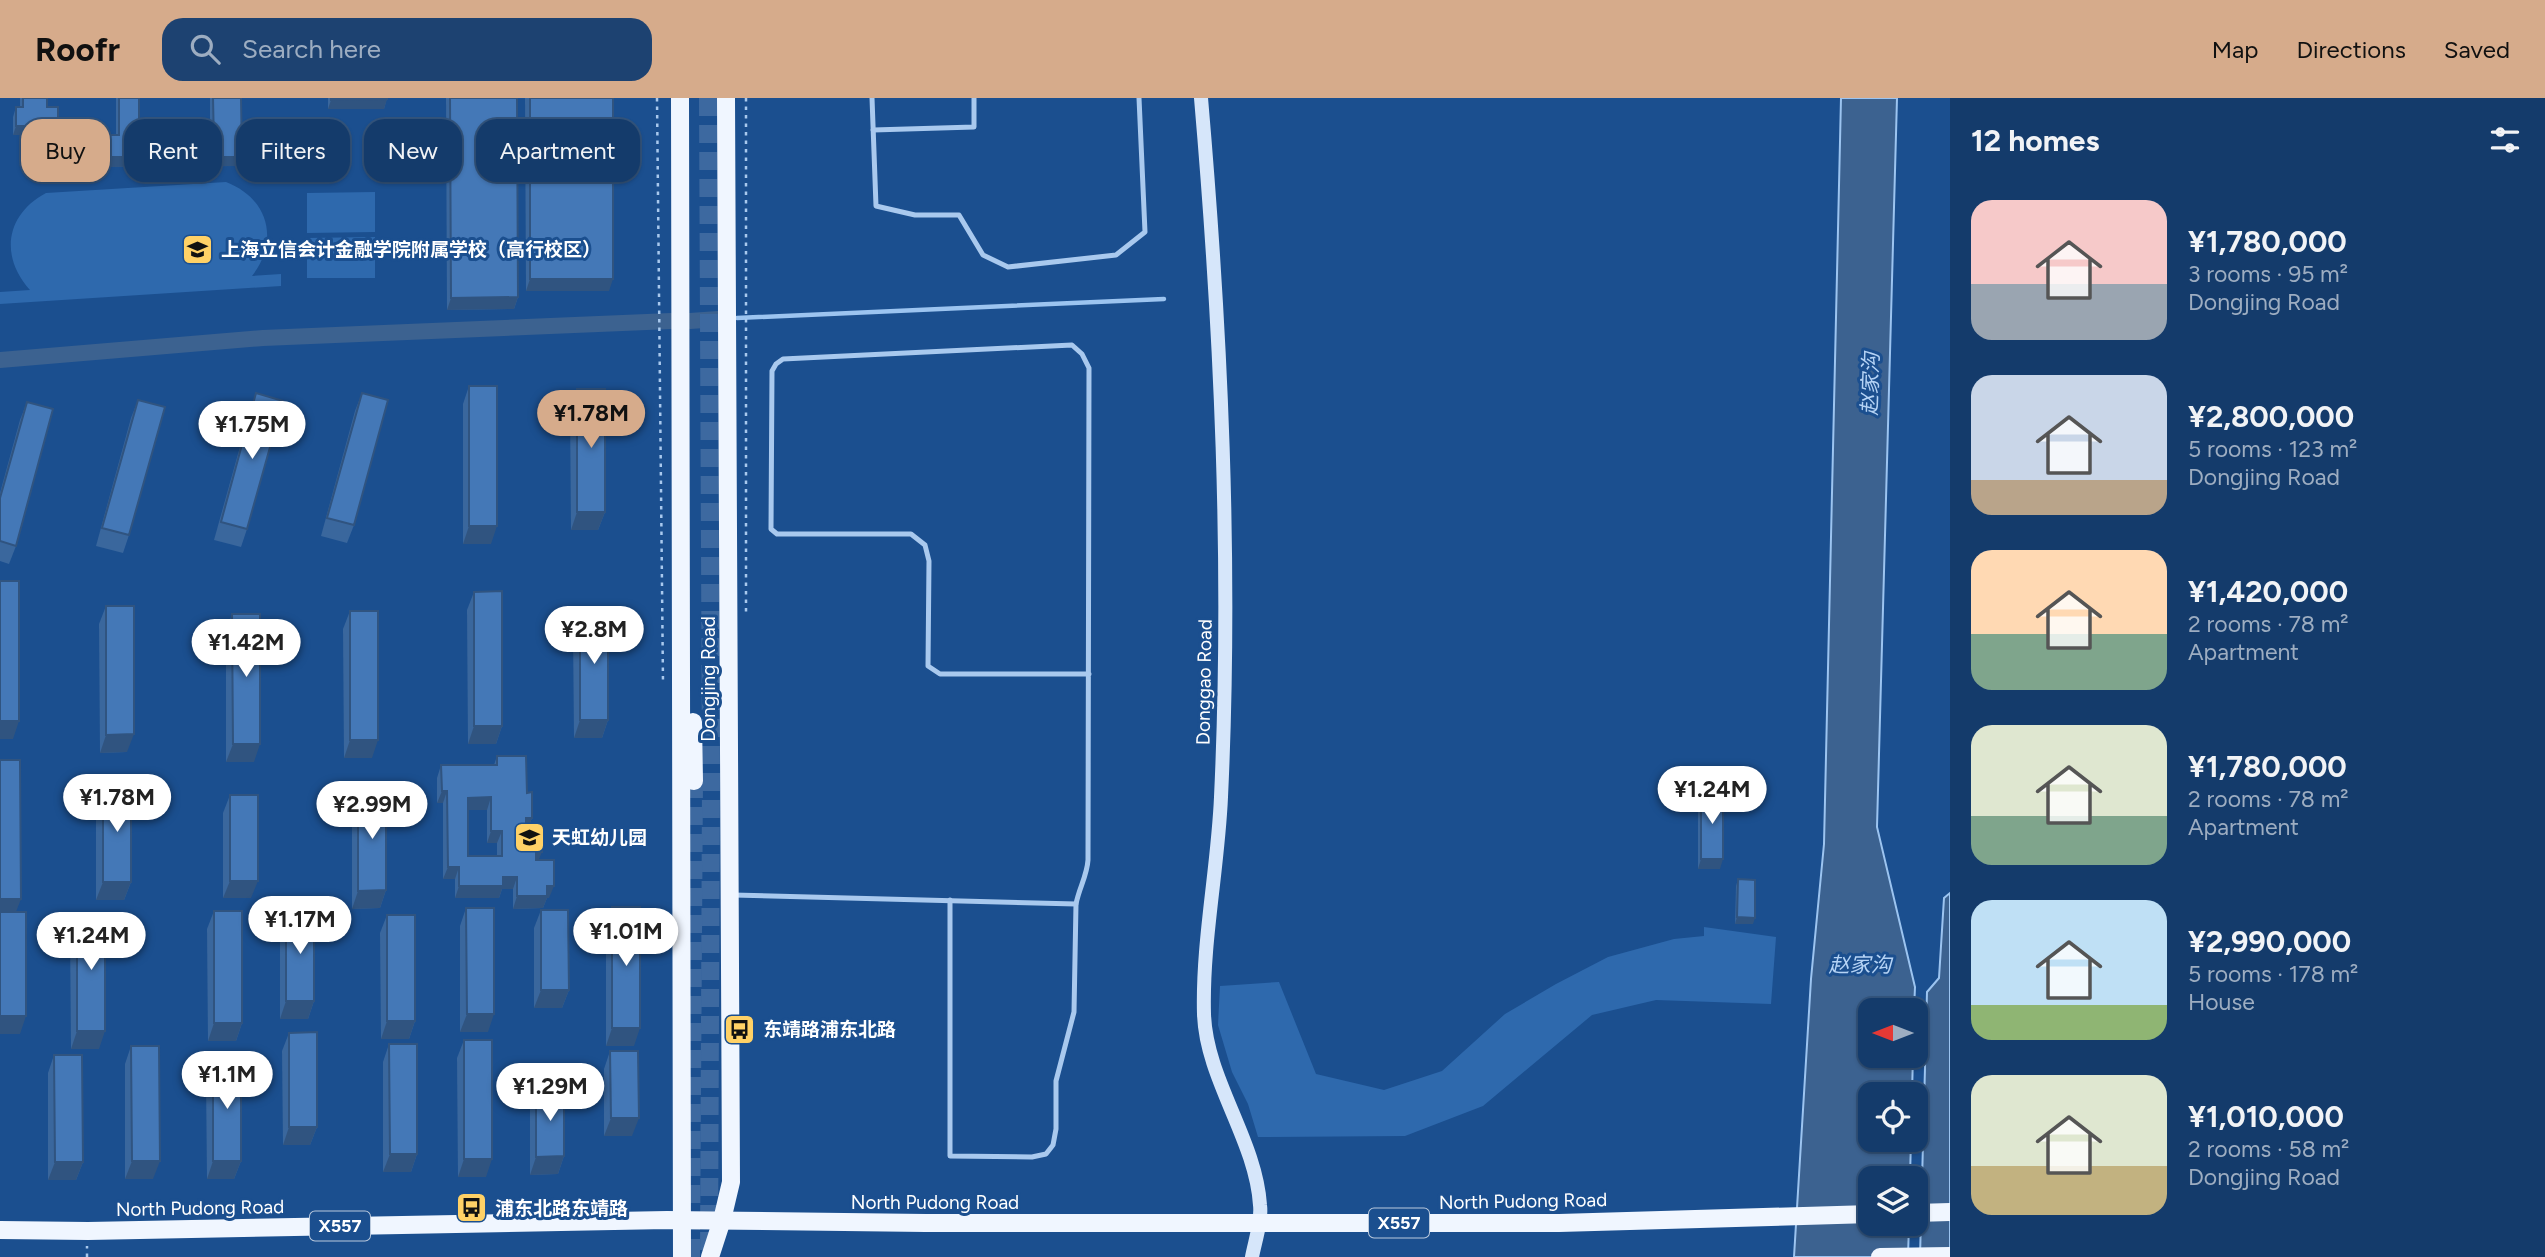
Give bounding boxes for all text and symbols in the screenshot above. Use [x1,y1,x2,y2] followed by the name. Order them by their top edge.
[162,18,652,81] search box
[35,30,120,69] text: Roofr
[186,30,224,68] icon: search
[242,33,381,65] text: Search here
[2212,35,2258,64] text: Map
[2296,35,2406,64] text: Directions
[2444,35,2510,64] text: Saved
[21,119,110,182] chip: Buy
[124,119,222,182] chip: Rent
[236,119,350,182] chip: Filters
[364,119,462,182] chip: New
[476,119,640,182] chip: Apartment
[2486,121,2524,159] icon: filters
[1971,122,2099,159] text: 12 homes
[2188,223,2347,260] text: ¥1,780,000
[2027,228,2111,312] icon: home
[181,232,215,266] school or university icon: 上海立信会计金融学院附属学校（高行校区）
[221,238,601,261] place label: 上海立信会计金融学院附属学校（高行校区）
[2188,260,2348,288] text: 3 rooms · 95 m²
[2188,288,2340,316] text: Dongjing Road
[1856,350,1884,416] water label: 赵家沟
[534,390,648,450] pin: ¥1.78M
[2188,398,2354,435] text: ¥2,800,000
[553,399,629,427] text: ¥1.78M
[195,402,309,461] pin: ¥1.75M
[2027,403,2111,487] icon: home
[215,410,289,438] text: ¥1.75M
[2188,435,2357,463] text: 5 rooms · 123 m²
[2188,463,2340,491] text: Dongjing Road
[2188,573,2348,610] text: ¥1,420,000
[2027,578,2111,662] icon: home
[545,606,643,666] pin: ¥2.8M
[2188,610,2349,638] text: 2 rooms · 78 m²
[561,615,627,643] text: ¥2.8M
[697,616,720,742] street label: Dongjing Road
[1191,619,1217,745] street label: Donggao Road
[189,620,303,679] pin: ¥1.42M
[208,628,284,656] text: ¥1.42M
[2188,638,2299,666] text: Apartment
[2188,748,2347,785] text: ¥1,780,000
[2027,753,2111,837] icon: home
[1655,766,1769,826] pin: ¥1.24M
[60,774,174,834] pin: ¥1.78M
[1674,775,1750,803] text: ¥1.24M
[315,782,429,841] pin: ¥2.99M
[79,783,155,811] text: ¥1.78M
[2188,785,2349,813] text: 2 rooms · 78 m²
[332,790,412,818] text: ¥2.99M
[2188,813,2299,841] text: Apartment
[512,820,546,854] school or university icon: 天虹幼儿园
[552,826,647,849] place label: 天虹幼儿园
[243,896,357,956] pin: ¥1.17M
[264,905,336,933] text: ¥1.17M
[569,908,683,968] pin: ¥1.01M
[34,912,148,972] pin: ¥1.24M
[589,917,663,945] text: ¥1.01M
[53,921,129,949] text: ¥1.24M
[2188,923,2351,960] text: ¥2,990,000
[2027,928,2111,1012] icon: home
[1829,952,1893,977] water label: 赵家沟
[2188,960,2358,988] text: 5 rooms · 178 m²
[2188,988,2255,1016] text: House
[1858,998,1928,1068] north arrow
[1858,998,1928,1236] map controls
[723,1012,757,1046] bus stop icon: 东靖路浦东北路
[763,1018,896,1041] place label: 东靖路浦东北路
[178,1052,276,1111] pin: ¥1.1M
[198,1060,256,1088] text: ¥1.1M
[493,1063,607,1123] pin: ¥1.29M
[512,1072,588,1100] text: ¥1.29M
[1858,1082,1928,1152] button: locate
[2188,1098,2344,1135] text: ¥1,010,000
[2027,1103,2111,1187] icon: home
[2188,1135,2349,1163] text: 2 rooms · 58 m²
[2188,1163,2340,1191] text: Dongjing Road
[1858,1166,1928,1236] button: layers
[1439,1188,1607,1214] street label: North Pudong Road
[455,1191,489,1225] bus stop icon: 浦东北路东靖路
[851,1191,1019,1214] street label: North Pudong Road
[116,1195,284,1221] street label: North Pudong Road
[495,1197,628,1220] place label: 浦东北路东靖路
[1369,1208,1429,1238] road number: X557
[310,1212,370,1240] road number: X557

